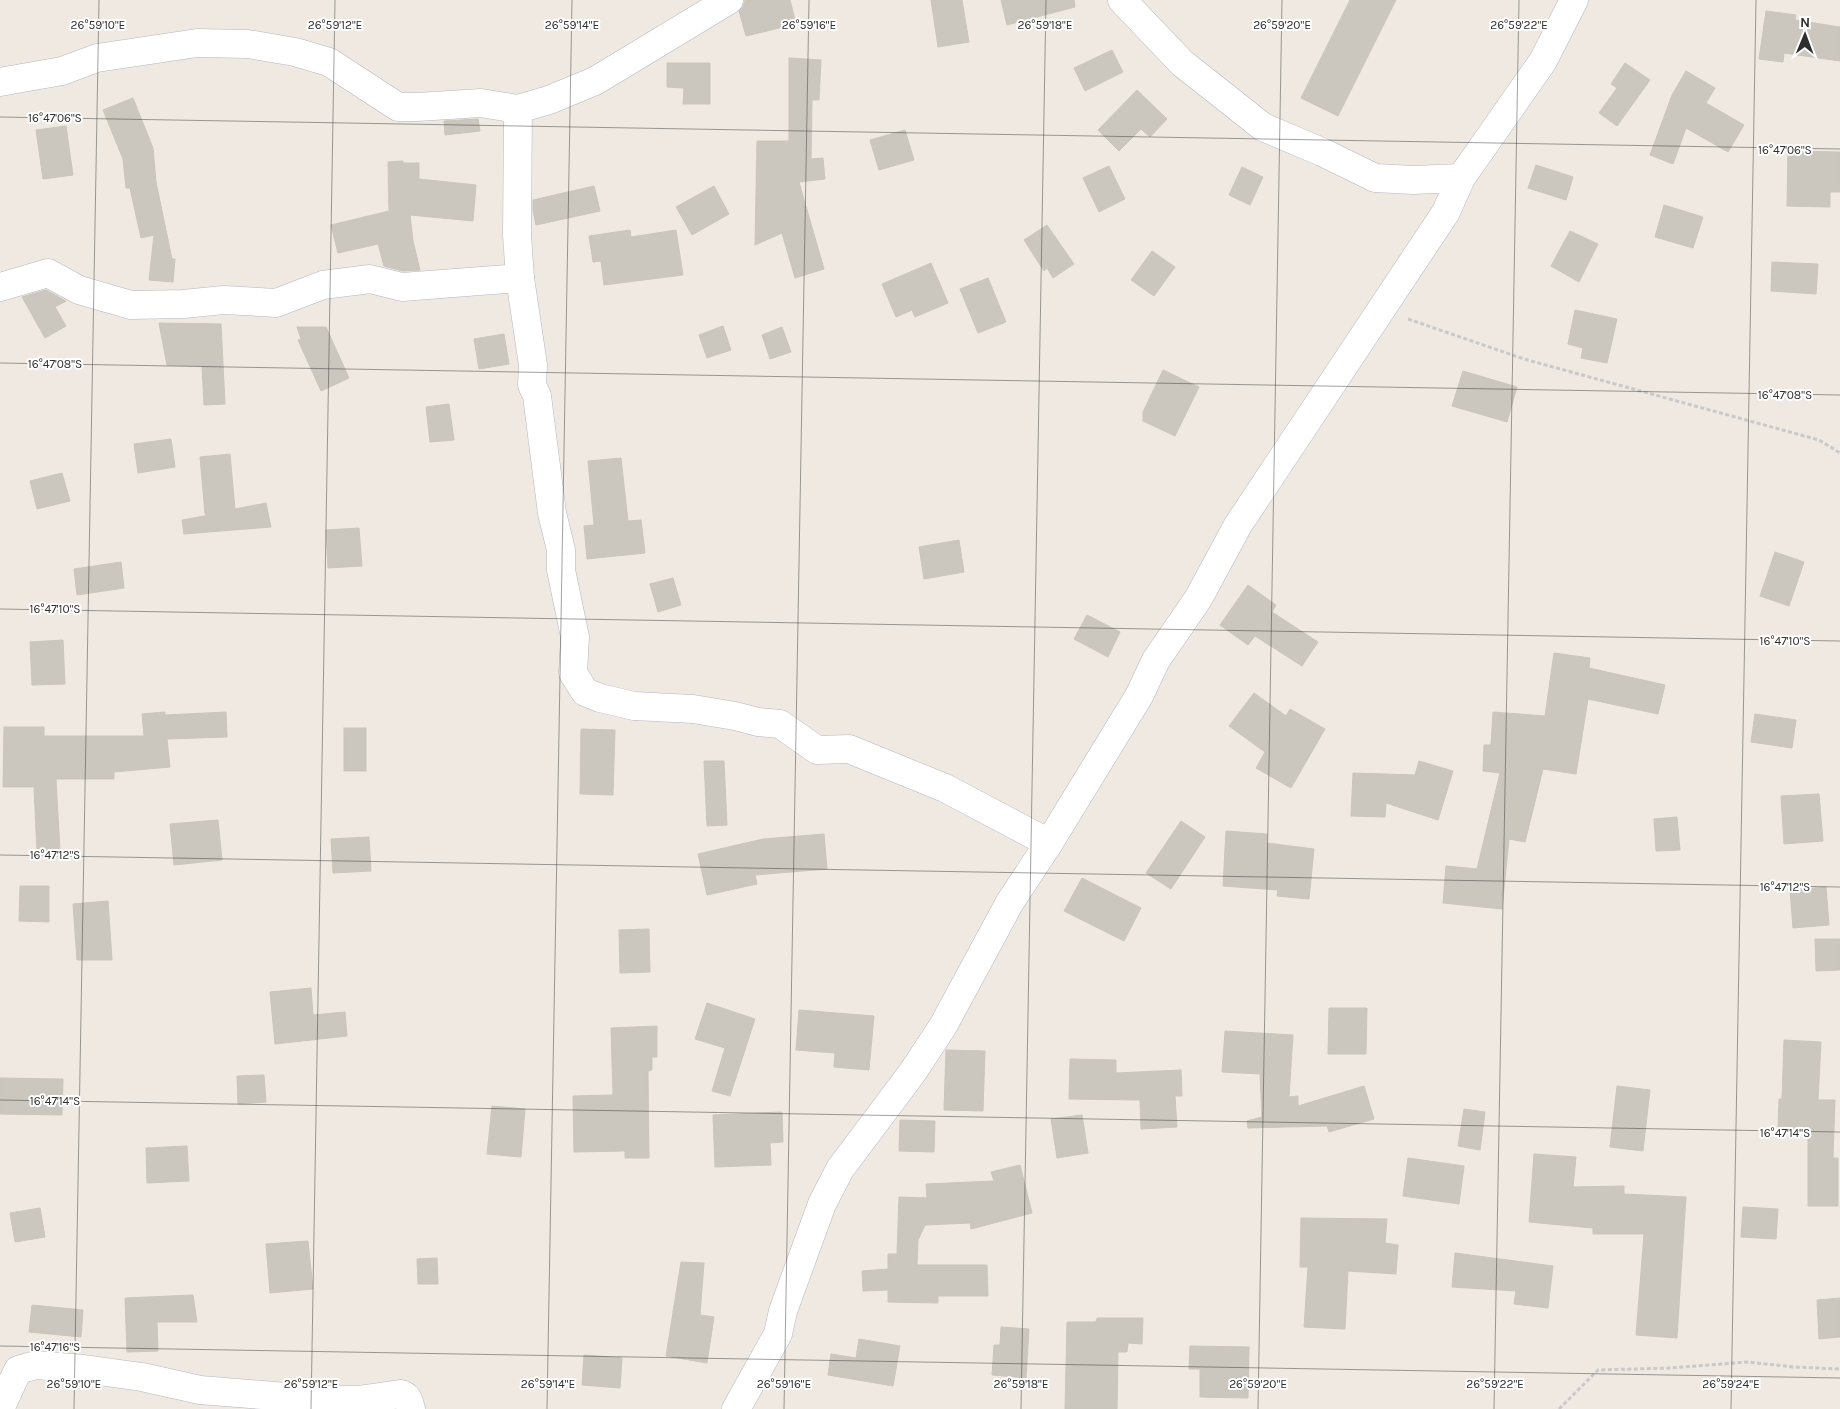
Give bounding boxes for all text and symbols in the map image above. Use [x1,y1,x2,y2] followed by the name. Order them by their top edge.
[1780,10,1830,60] north arrow
[1800,14,1810,31] text: N
[71,18,125,32] text: 26°59'10"E
[308,18,362,32] text: 26°59'12"E
[545,18,599,32] text: 26°59'14"E
[782,18,836,32] text: 26°59'16"E
[1017,18,1073,32] text: 26°59'18"E
[1253,18,1311,32] text: 26°59'20"E
[1490,18,1548,32] text: 26°59'22"E
[28,111,82,125] text: 16°47'06"S
[1758,143,1812,157] text: 16°47'06"S
[28,357,82,371] text: 16°47'08"S
[1758,388,1812,402] text: 16°47'08"S
[30,602,80,616] text: 16°47'10"S
[1760,634,1810,648] text: 16°47'10"S
[30,848,80,862] text: 16°47'12"S
[1760,880,1810,894] text: 16°47'12"S
[30,1094,80,1108] text: 16°47'14"S
[1760,1126,1810,1140] text: 16°47'14"S
[30,1340,80,1354] text: 16°47'16"S
[47,1377,101,1391] text: 26°59'10"E
[284,1377,338,1391] text: 26°59'12"E
[521,1377,575,1391] text: 26°59'14"E
[757,1377,811,1391] text: 26°59'16"E
[993,1377,1049,1391] text: 26°59'18"E
[1229,1377,1287,1391] text: 26°59'20"E
[1466,1377,1524,1391] text: 26°59'22"E
[1702,1377,1760,1391] text: 26°59'24"E

